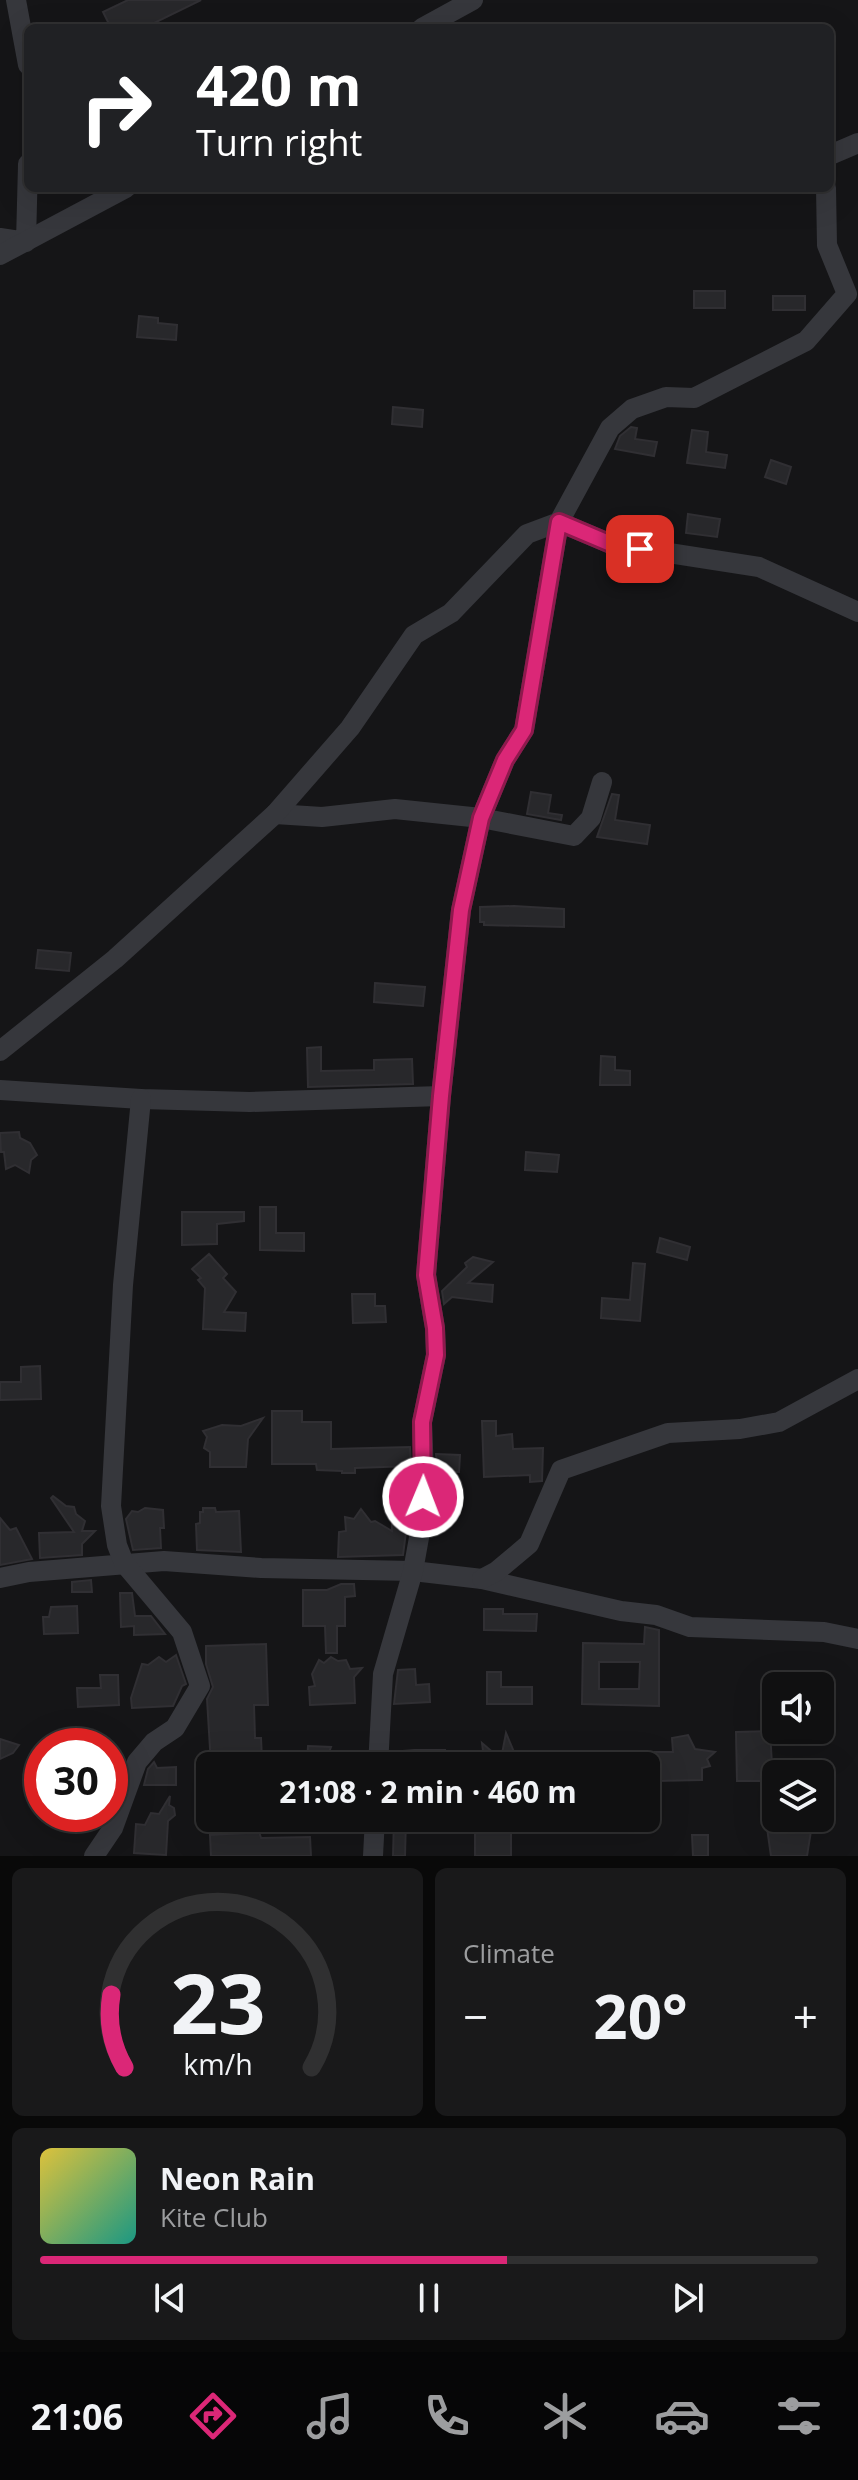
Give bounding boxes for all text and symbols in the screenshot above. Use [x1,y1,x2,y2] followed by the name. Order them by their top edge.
[196,46,362,122] text: 420 m
[64,56,168,160] icon: right
[196,118,362,167] text: Turn right
[606,515,674,583] pin
[618,527,662,571] icon: arrive
[381,1455,465,1539] position arrow
[762,1672,834,1832] map controls
[762,1672,834,1744] button: sound
[24,1728,128,1832] speed limit sign: 30
[762,1760,834,1832] button: layers
[279,1771,577,1812] text: 21:08 · 2 min · 460 m
[463,1935,555,1971] text: Climate
[170,1945,265,2058] text: 23
[593,1975,688,2057] text: 20°
[463,1986,488,2046] text: −
[793,1986,818,2046] text: +
[183,2044,252,2083] text: km/h
[160,2158,315,2199] text: Neon Rain
[160,2199,268,2235] text: Kite Club
[148,2276,192,2320] icon: previous
[407,2276,451,2320] icon: pause
[666,2276,710,2320] icon: next
[185,2388,241,2444] icon: directions
[302,2388,358,2444] icon: music
[419,2388,475,2444] icon: phone
[537,2388,593,2444] icon: climate
[654,2388,710,2444] icon: car
[771,2388,827,2444] icon: filters
[31,2392,123,2441] text: 21:06

